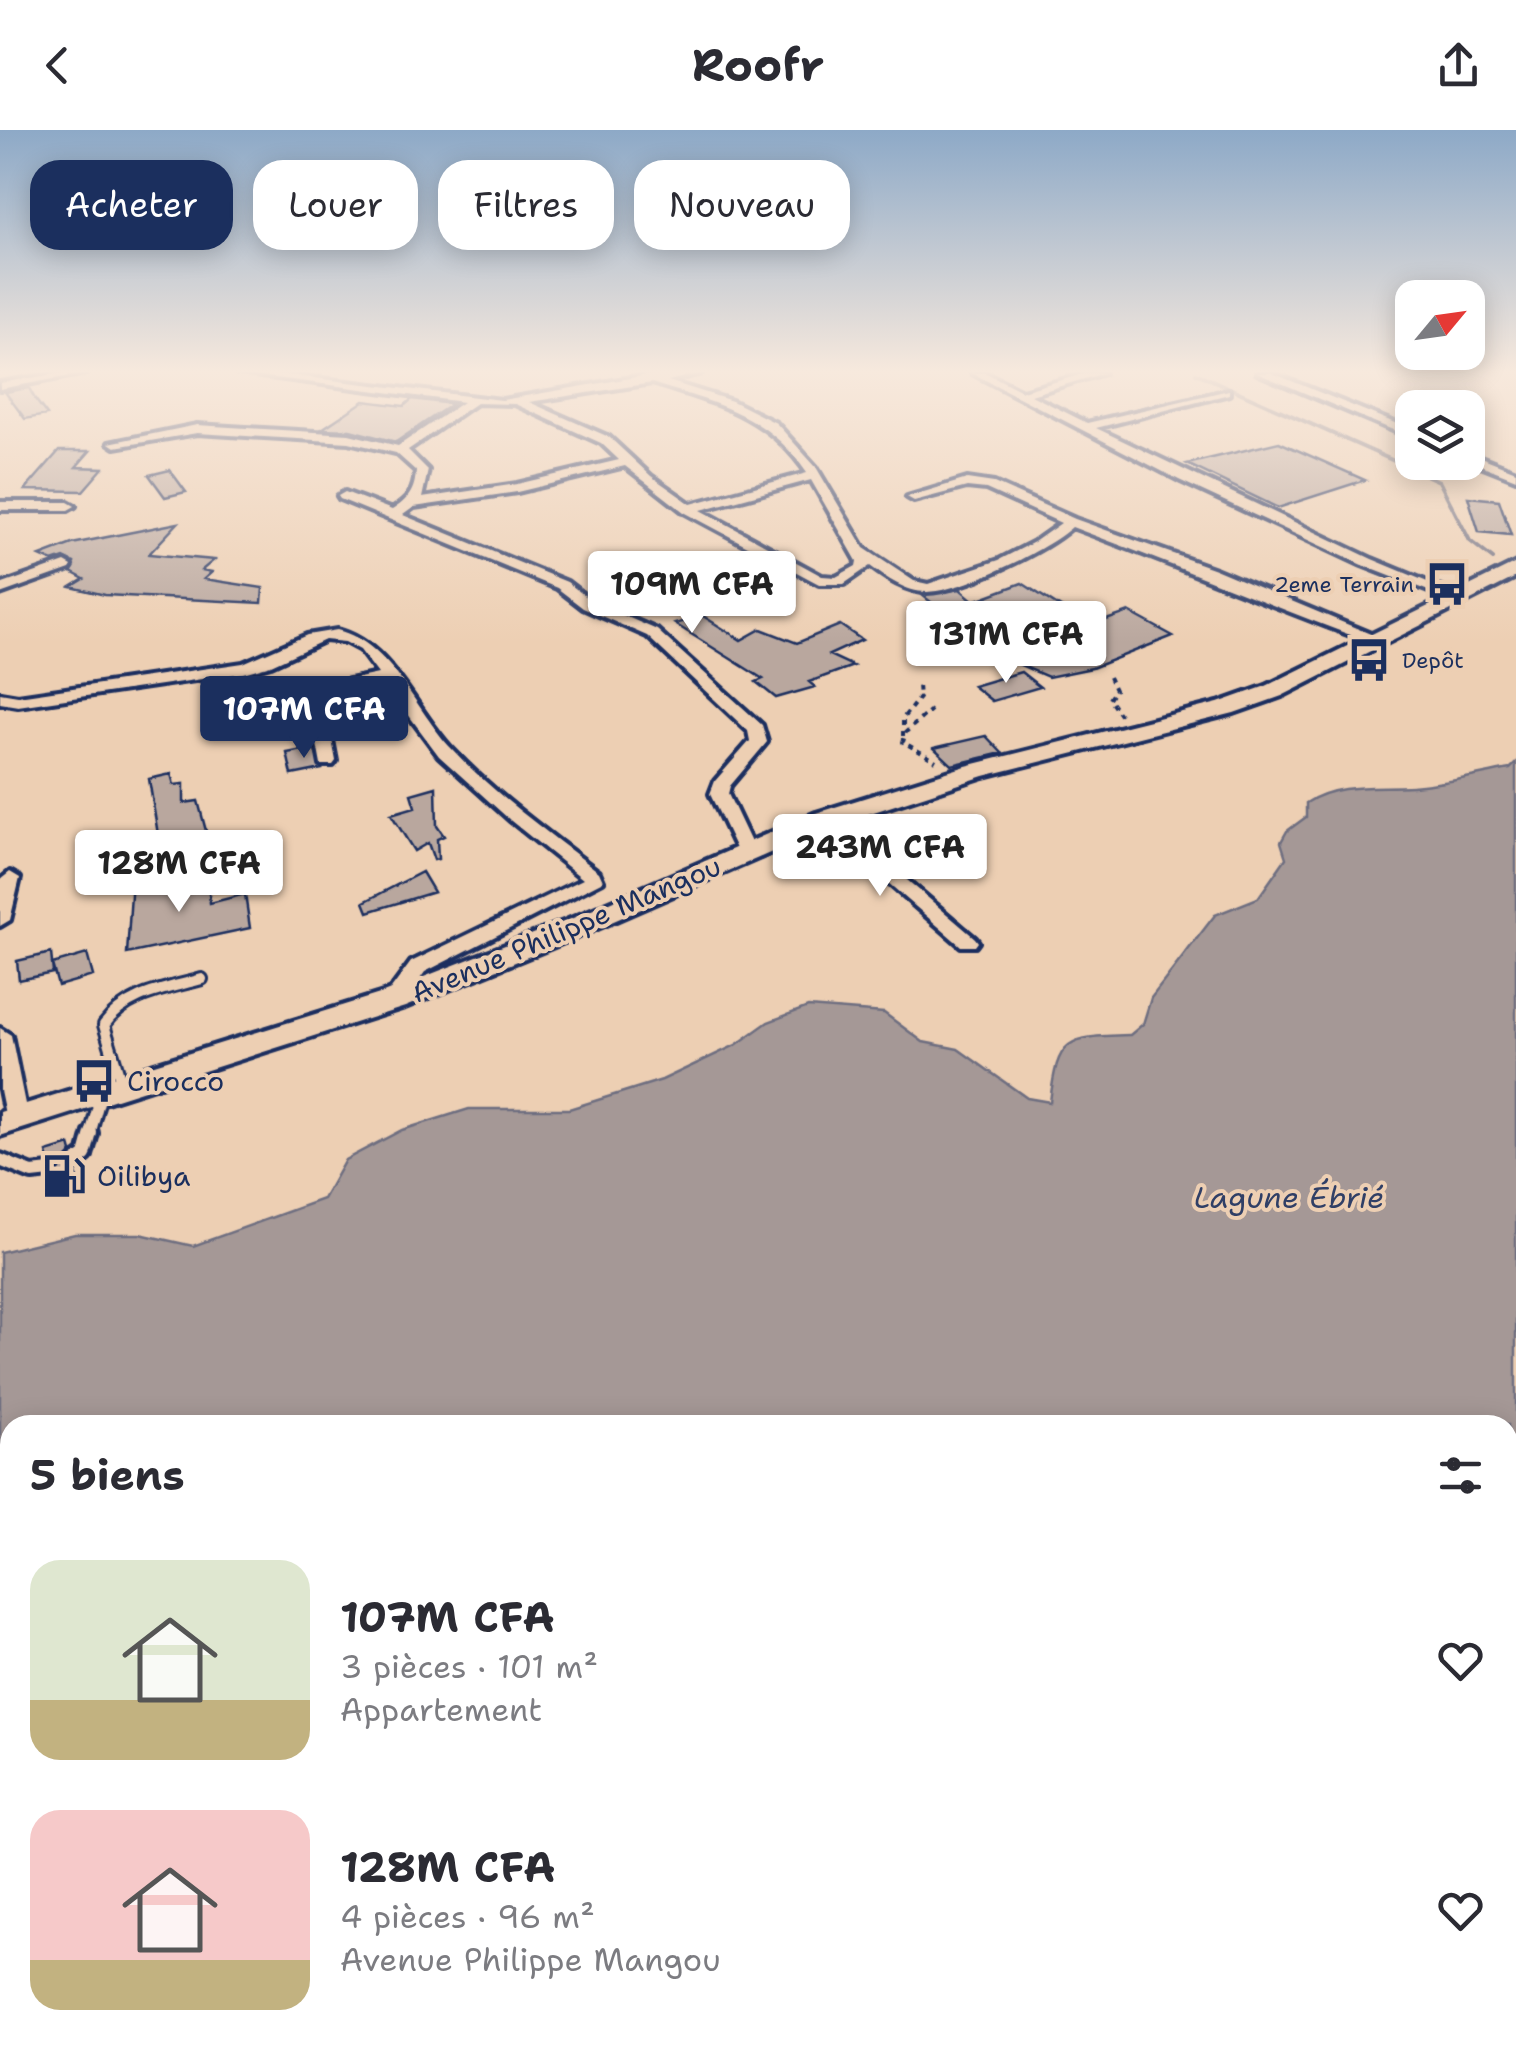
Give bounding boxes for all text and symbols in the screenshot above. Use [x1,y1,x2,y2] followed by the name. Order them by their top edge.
[692,35,824,95] text: Roofr
[30,38,85,93] icon: back
[1431,38,1486,93] icon: share
[30,160,233,250] chip: Acheter
[253,160,418,250] chip: Louer
[438,160,614,250] chip: Filtres
[634,160,850,250] chip: Nouveau
[1395,280,1485,370] north arrow
[1395,280,1485,480] map controls
[1395,390,1485,480] button: layers
[589,551,795,636] pin: 109M CFA
[1423,560,1471,608] bus stop icon: 2eme Terrain
[610,562,774,605] text: 109M CFA
[1274,570,1414,599] place label: 2eme Terrain
[903,601,1109,686] pin: 131M CFA
[928,612,1084,655] text: 131M CFA
[1345,636,1393,684] bus stop icon: Depôt
[1402,646,1464,675] place label: Depôt
[201,676,407,761] pin: 107M CFA
[222,687,386,730] text: 107M CFA
[777,814,983,899] pin: 243M CFA
[795,825,965,868] text: 243M CFA
[76,830,282,915] pin: 128M CFA
[97,841,261,884] text: 128M CFA
[405,846,727,1012] street label: Avenue Philippe Mangou
[70,1057,118,1105] bus stop icon: Cirocco
[127,1062,224,1100] place label: Cirocco
[40,1152,88,1200] fuel station icon: Oilibya
[97,1157,191,1195] place label: Oilibya
[1194,1177,1384,1218] water label: Lagune Ébrié
[30,1447,185,1503] text: 5 biens
[1433,1448,1488,1503] icon: filters
[340,1589,555,1645] text: 107M CFA
[110,1600,230,1720] icon: home
[1433,1633,1488,1688] icon: heart
[340,1645,598,1688] text: 3 pièces · 101 m²
[340,1688,542,1731] text: Appartement
[340,1839,556,1895] text: 128M CFA
[110,1850,230,1970] icon: home
[1433,1883,1488,1938] icon: heart
[340,1895,595,1938] text: 4 pièces · 96 m²
[340,1938,721,1981] text: Avenue Philippe Mangou

